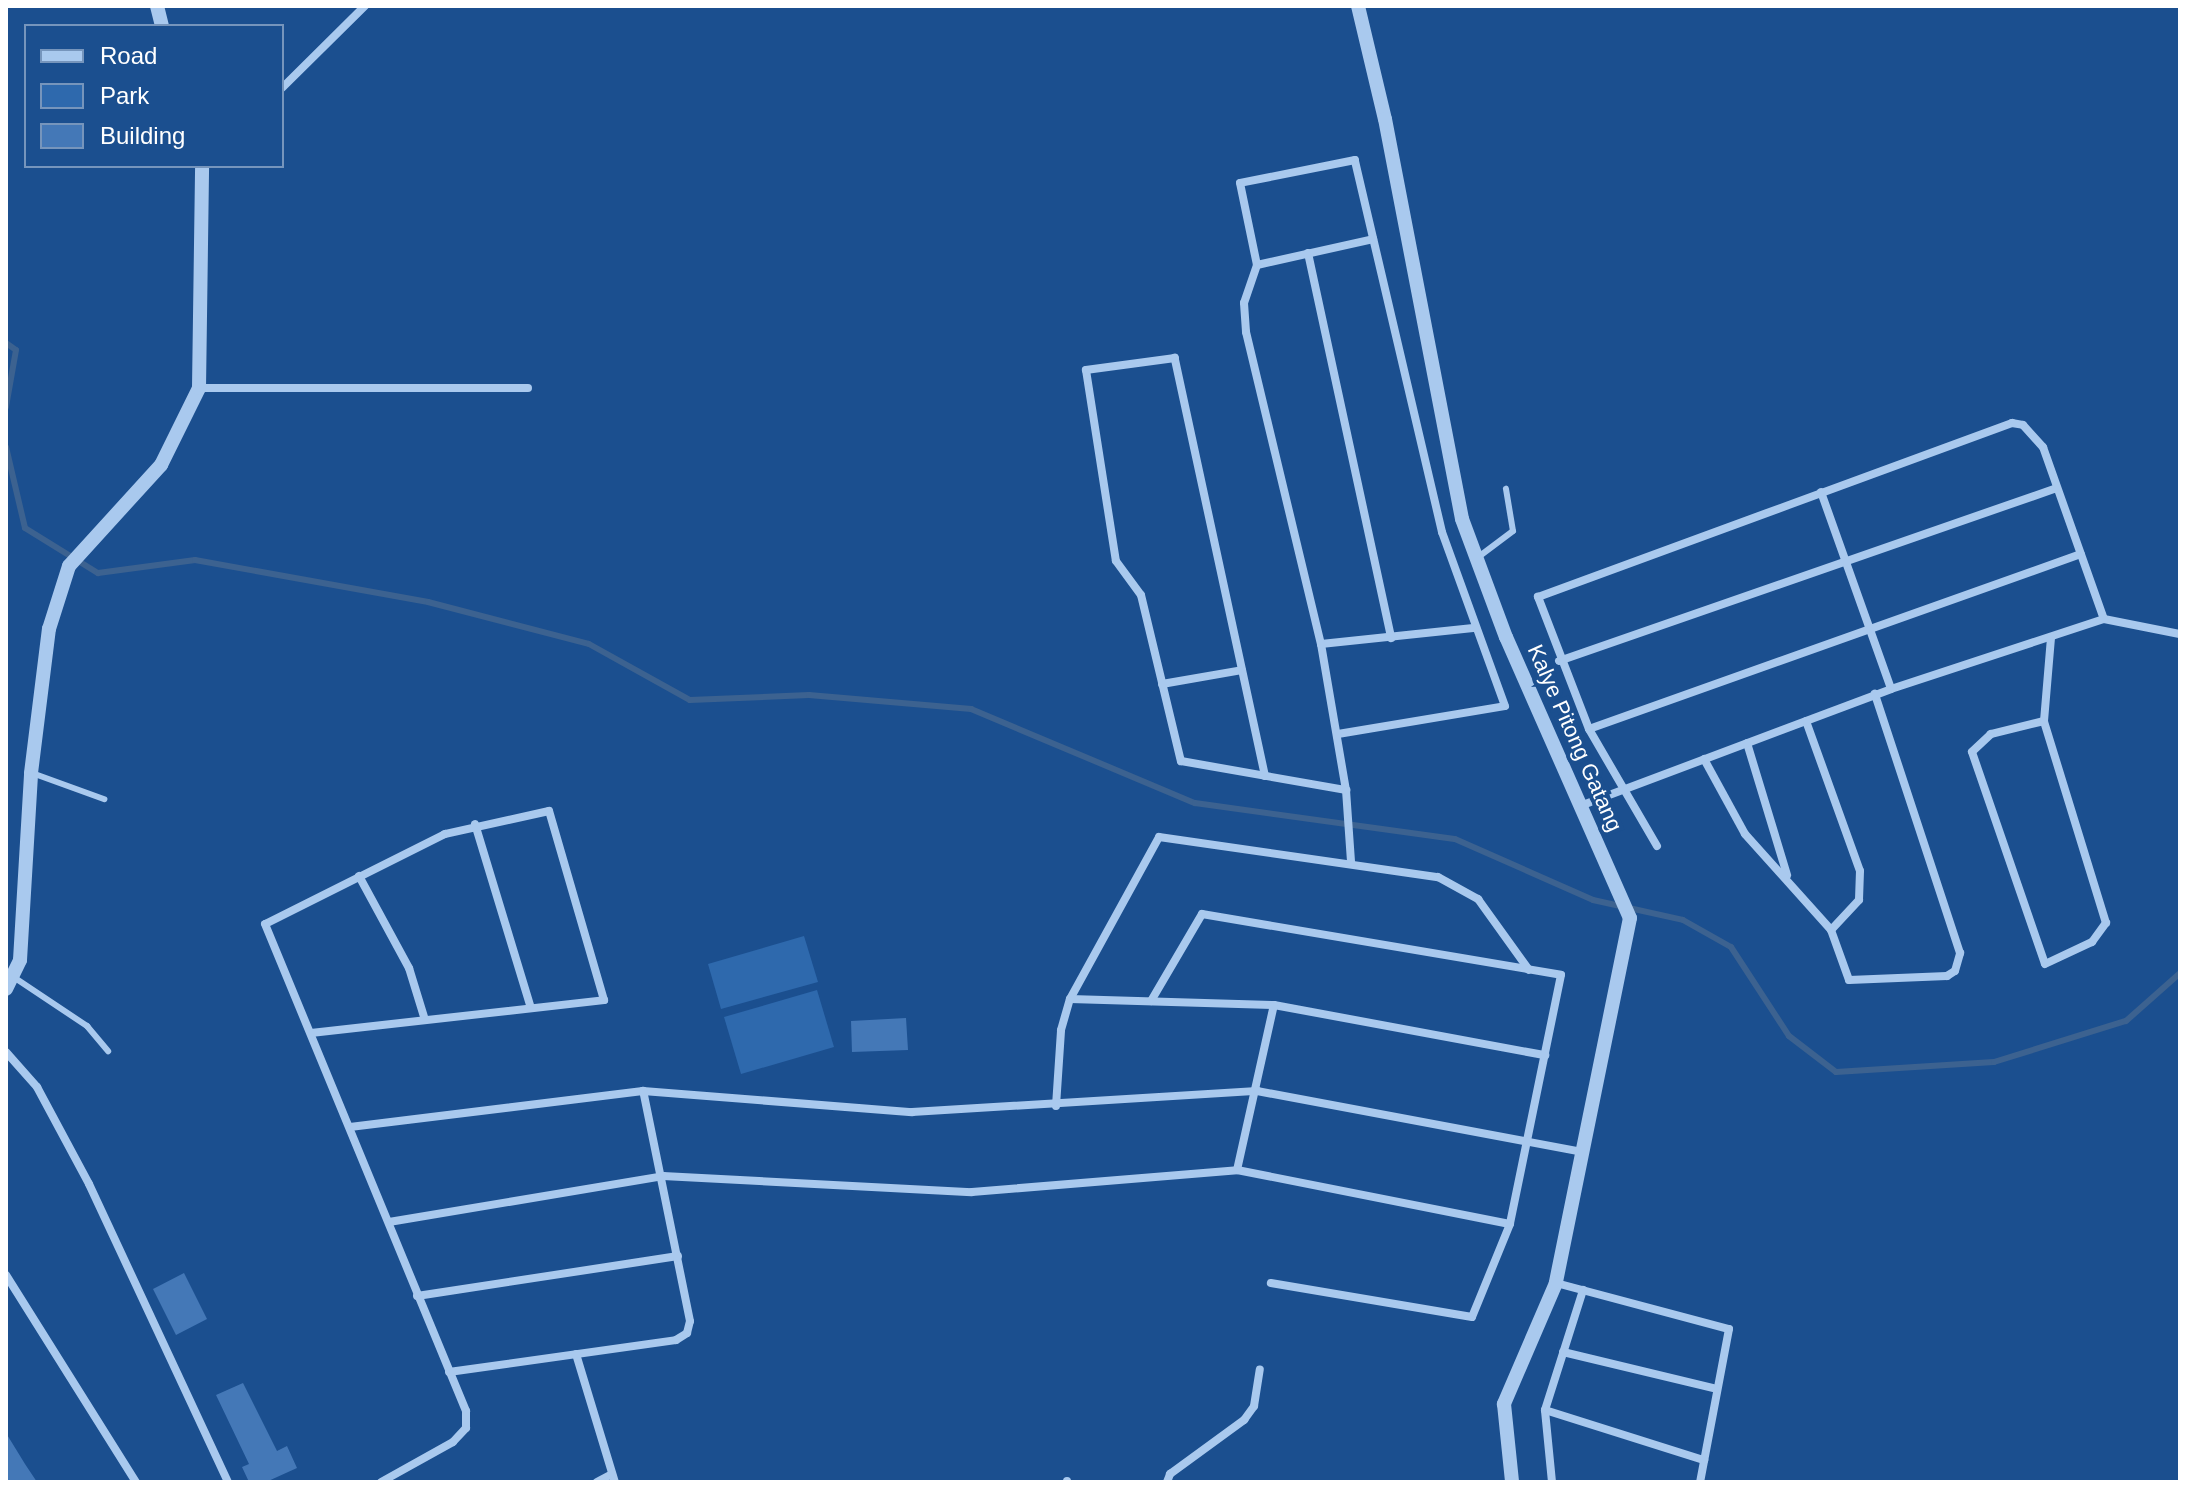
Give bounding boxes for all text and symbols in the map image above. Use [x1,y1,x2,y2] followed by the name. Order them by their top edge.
[24,24,284,168] legend
[100,42,157,69] text: Road
[100,82,149,109] text: Park
[100,122,185,149] text: Building
[1522,640,1628,836] street label: Kalye Pitong Gatang

